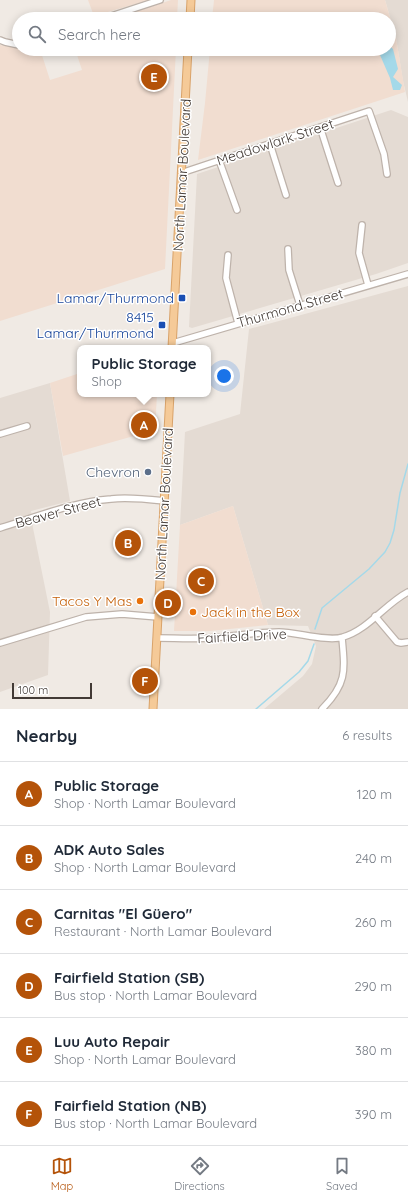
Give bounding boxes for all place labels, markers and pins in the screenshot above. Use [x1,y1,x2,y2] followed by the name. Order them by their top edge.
[141,62,167,92] pin: E
[57,289,174,307] place label: Lamar/Thurmond
[177,293,187,303] marker: Lamar/Thurmond
[37,308,154,342] place label: 8415 Lamar/Thurmond
[157,320,167,330] marker: 8415 Lamar/Thurmond
[131,410,157,440] pin: A
[86,463,140,481] place label: Chevron
[143,467,153,477] marker: Chevron
[115,528,141,558] pin: B
[188,566,214,596] pin: C
[155,588,181,618] pin: D
[52,592,132,610] place label: Tacos Y Mas
[135,596,145,606] marker: Tacos Y Mas
[201,603,300,621] place label: Jack in the Box
[188,607,198,617] marker: Jack in the Box
[132,666,158,696] pin: F

